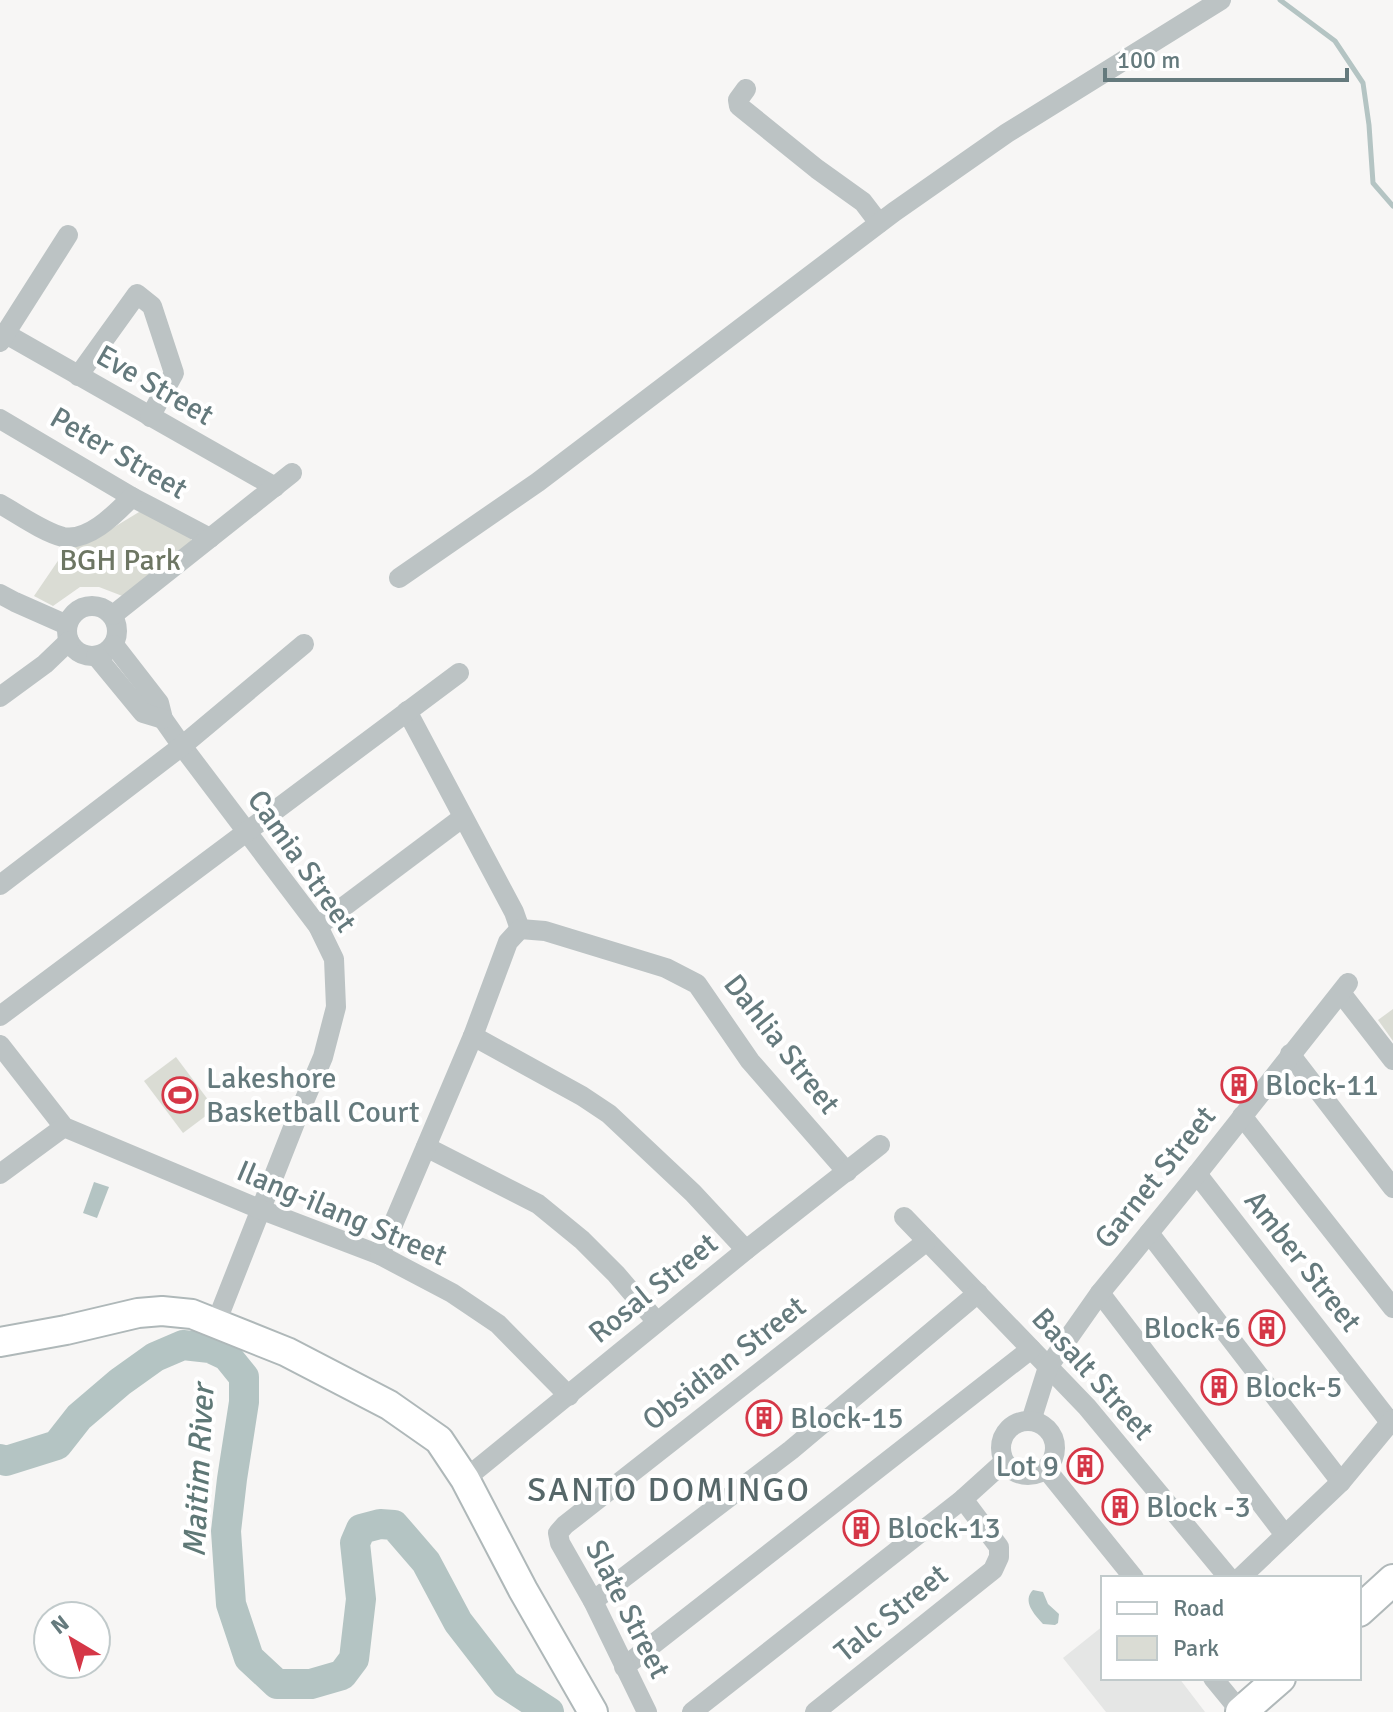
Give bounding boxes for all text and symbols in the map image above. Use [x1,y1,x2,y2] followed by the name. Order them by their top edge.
[1105,32,1347,82] scale bar
[1117,45,1180,75] text: 100 m
[89,337,220,434] street label: Eve Street
[44,399,194,508] street label: Peter Street
[59,542,181,579] park label: BGH Park
[239,783,364,940] street label: Camia Street
[715,967,848,1122] street label: Dahlia Street
[206,1060,419,1131] place label: Lakeshore Basketball Court
[1220,1066,1258,1104] building icon: Block-11
[1265,1067,1379,1104] place label: Block-11
[161,1076,199,1114] sports icon: Lakeshore Basketball Court
[1087,1099,1224,1256] street label: Garnet Street
[231,1153,452,1274] street label: Ilang-ilang Street
[1236,1183,1369,1339] street label: Amber Street
[581,1225,725,1352] street label: Rosal Street
[635,1288,813,1439] street label: Obsidian Street
[1024,1301,1162,1448] street label: Basalt Street
[1248,1309,1286,1347] building icon: Block-6
[1144,1310,1241,1347] place label: Block-6
[1200,1368,1238,1406] building icon: Block-5
[1245,1369,1342,1406] place label: Block-5
[175,1380,223,1558] water label: Maitim River
[745,1399,783,1437] building icon: Block-15
[790,1400,904,1437] place label: Block-15
[1066,1447,1104,1485] building icon: Lot 9
[995,1448,1059,1485] place label: Lot 9
[527,1469,811,1511] district label: SANTO DOMINGO
[1101,1488,1139,1526] building icon: Block -3
[1146,1489,1251,1526] place label: Block -3
[842,1509,880,1547] building icon: Block-13
[887,1510,1001,1547] place label: Block-13
[577,1534,678,1685] street label: Slate Street
[827,1556,955,1670] street label: Talc Street
[1101,1576,1361,1680] legend
[1173,1593,1224,1623] text: Road
[32,1600,112,1680] north arrow
[46,1609,74,1640] text: N
[1173,1633,1219,1663] text: Park

